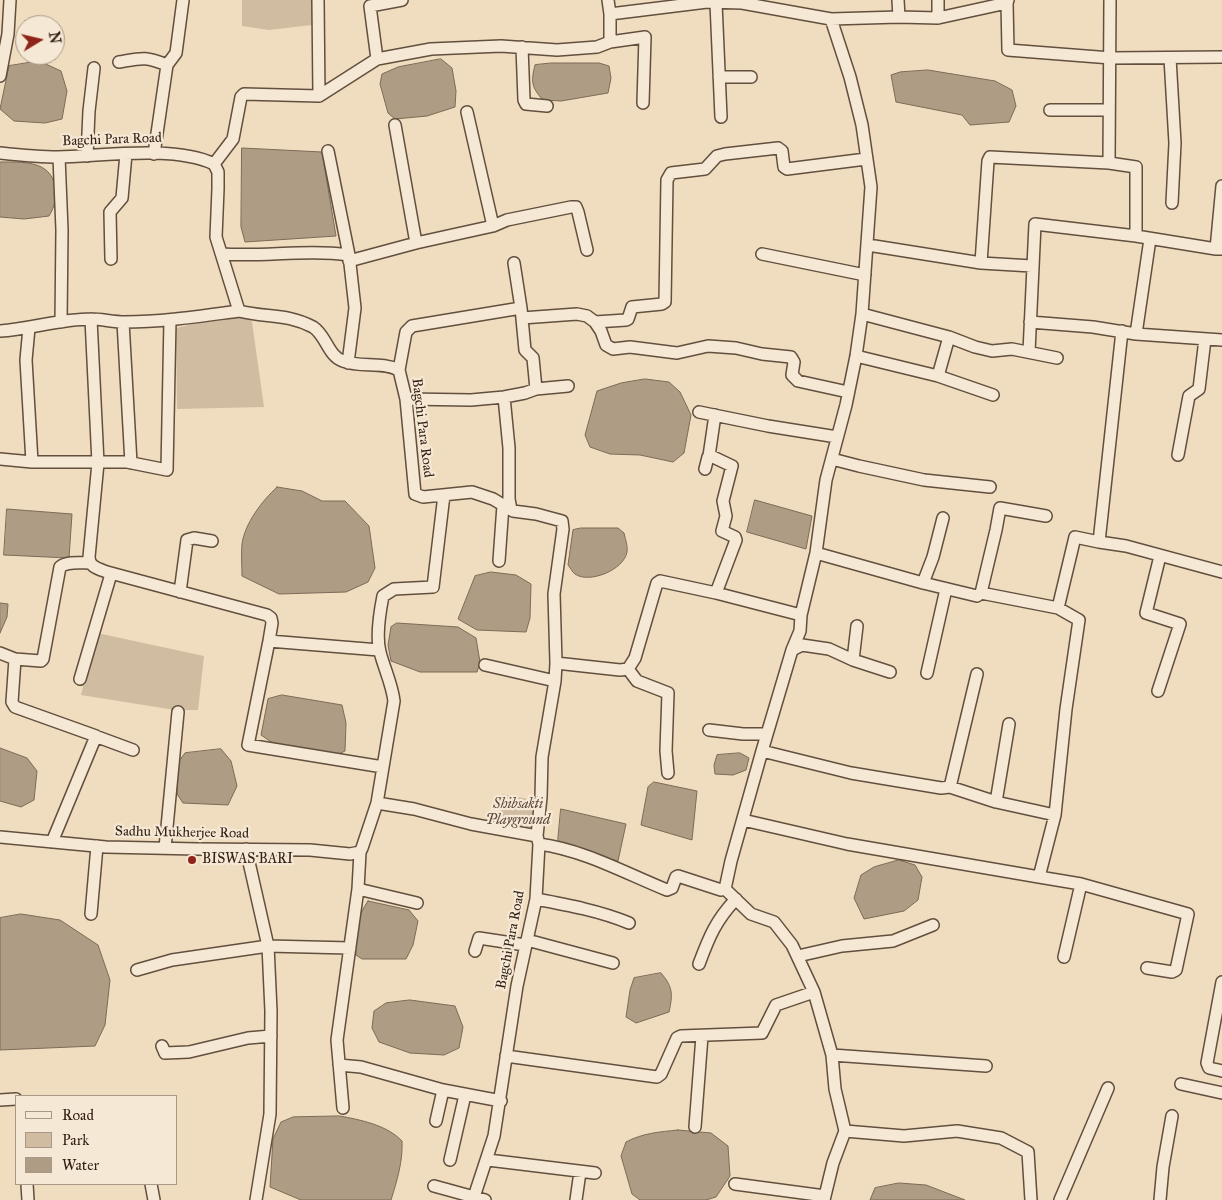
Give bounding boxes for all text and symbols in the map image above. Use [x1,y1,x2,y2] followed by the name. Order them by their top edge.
[15,15,65,65] north arrow
[45,31,64,45] text: N
[62,130,162,150] street label: Bagchi Para Road
[408,377,436,479] street label: Bagchi Para Road
[486,797,550,830] park label: Shibsakti Playground
[115,823,249,843] street label: Sadhu Mukherjee Road
[202,852,293,868] place label: BISWAS BARI
[186,854,198,866] marker: BISWAS BARI
[493,889,529,991] street label: Bagchi Para Road
[15,1095,178,1185] legend
[62,1106,94,1124] text: Road
[62,1131,89,1149] text: Park
[62,1156,99,1174] text: Water

